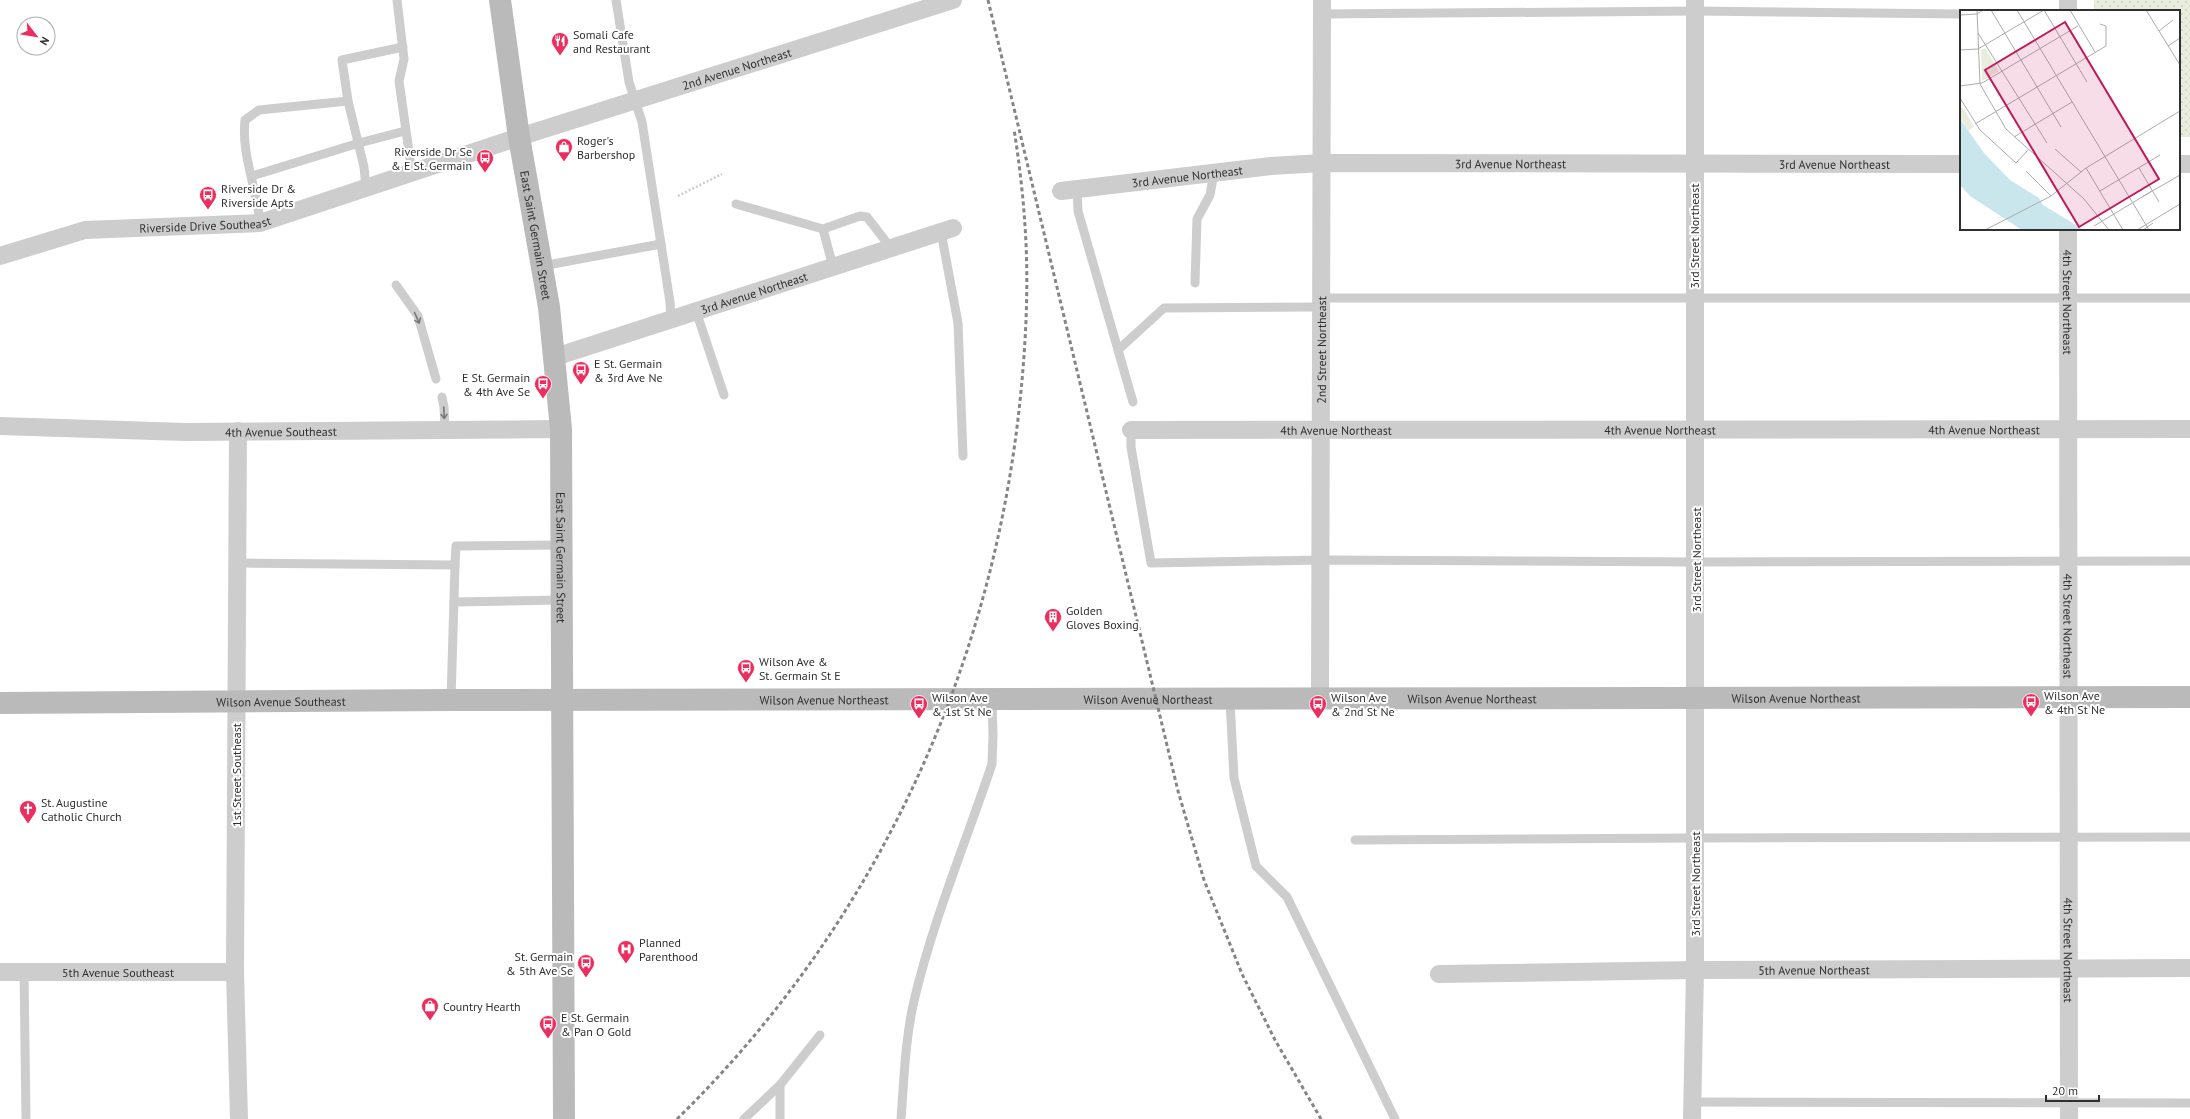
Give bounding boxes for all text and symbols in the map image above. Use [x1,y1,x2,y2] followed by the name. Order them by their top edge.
[1960,10,2180,230] inset map
[16,16,56,56] north arrow
[573,27,650,56] place label: Somali Cafe and Restaurant
[550,31,570,56] restaurant icon: Somali Cafe and Restaurant
[37,34,52,48] text: N
[680,44,793,93] street label: 2nd Avenue Northeast
[577,133,635,162] place label: Roger's Barbershop
[554,137,574,162] shop icon: Roger's Barbershop
[391,144,472,173] place label: Riverside Dr Se & E St. Germain
[475,148,495,173] bus stop icon: Riverside Dr Se & E St. Germain
[1455,156,1566,171] street label: 3rd Avenue Northeast
[1779,156,1890,171] street label: 3rd Avenue Northeast
[1131,162,1243,190] street label: 3rd Avenue Northeast
[518,169,555,301] street label: East Saint Germain Street
[221,181,296,210] place label: Riverside Dr & Riverside Apts
[1687,184,1702,288] street label: 3rd Street Northeast
[198,185,218,210] bus stop icon: Riverside Dr & Riverside Apts
[139,212,273,235] street label: Riverside Drive Southeast
[2061,249,2076,355] street label: 4th Street Northeast
[698,268,809,317] street label: 3rd Avenue Northeast
[1313,296,1329,404] street label: 2nd Street Northeast
[414,311,421,323] one-way arrow
[594,356,663,385] place label: E St. Germain & 3rd Ave Ne
[571,360,591,385] bus stop icon: E St. Germain & 3rd Ave Ne
[462,370,530,399] place label: E St. Germain & 4th Ave Se
[533,374,553,399] bus stop icon: E St. Germain & 4th Ave Se
[441,406,448,419] one-way arrow
[1280,422,1392,437] street label: 4th Avenue Northeast
[1604,422,1716,437] street label: 4th Avenue Northeast
[1928,422,2040,437] street label: 4th Avenue Northeast
[225,423,337,439] street label: 4th Avenue Southeast
[554,492,569,623] street label: East Saint Germain Street
[1689,508,1704,612] street label: 3rd Street Northeast
[2061,573,2076,679] street label: 4th Street Northeast
[1066,603,1139,632] place label: Golden Gloves Boxing
[1043,607,1063,632] building icon: Golden Gloves Boxing
[759,654,841,683] place label: Wilson Ave & St. Germain St E
[736,658,756,683] bus stop icon: Wilson Ave & St. Germain St E
[2044,688,2105,717] place label: Wilson Ave & 4th St Ne
[932,690,992,719] place label: Wilson Ave & 1st St Ne
[1331,690,1395,719] place label: Wilson Ave & 2nd St Ne
[1731,690,1861,705] street label: Wilson Avenue Northeast
[1083,691,1213,706] street label: Wilson Avenue Northeast
[1407,691,1537,706] street label: Wilson Avenue Northeast
[759,692,889,707] street label: Wilson Avenue Northeast
[2021,692,2041,717] bus stop icon: Wilson Ave & 4th St Ne
[216,693,346,709] street label: Wilson Avenue Southeast
[909,694,929,719] bus stop icon: Wilson Ave & 1st St Ne
[1308,694,1328,719] bus stop icon: Wilson Ave & 2nd St Ne
[229,723,244,827] street label: 1st Street Southeast
[41,795,122,824] place label: St. Augustine Catholic Church
[18,799,38,824] church icon: St. Augustine Catholic Church
[1688,832,1703,936] street label: 3rd Street Northeast
[2061,897,2076,1003] street label: 4th Street Northeast
[639,935,698,964] place label: Planned Parenthood
[616,939,636,964] hospital icon: Planned Parenthood
[506,949,573,978] place label: St. Germain & 5th Ave Se
[576,953,596,978] bus stop icon: St. Germain & 5th Ave Se
[1758,962,1870,977] street label: 5th Avenue Northeast
[62,965,174,980] street label: 5th Avenue Southeast
[420,996,440,1021] shop icon: Country Hearth
[443,999,521,1014] place label: Country Hearth
[561,1010,631,1039] place label: E St. Germain & Pan O Gold
[538,1014,558,1039] bus stop icon: E St. Germain & Pan O Gold
[2046,1077,2099,1103] scale bar
[2052,1083,2078,1098] text: 20 m

